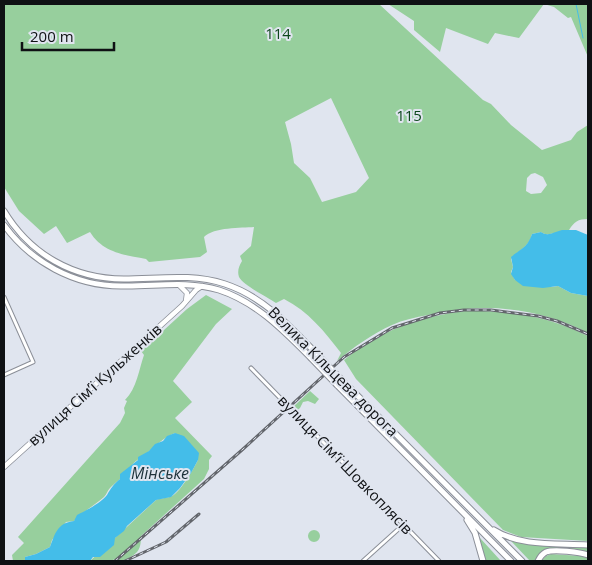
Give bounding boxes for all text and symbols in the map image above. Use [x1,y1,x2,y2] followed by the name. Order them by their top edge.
[22,20,115,52] scale bar
[265,23,291,43] park label: 114
[30,26,74,46] text: 200 m
[396,105,422,125] park label: 115
[264,302,403,441] street label: Велика Кільцева дорога
[23,319,165,450] street label: вулиця Сімʼї Кульженків
[274,390,418,538] street label: вулиця Сімʼї Шовкоплясів
[131,462,189,484] water label: Мінське

